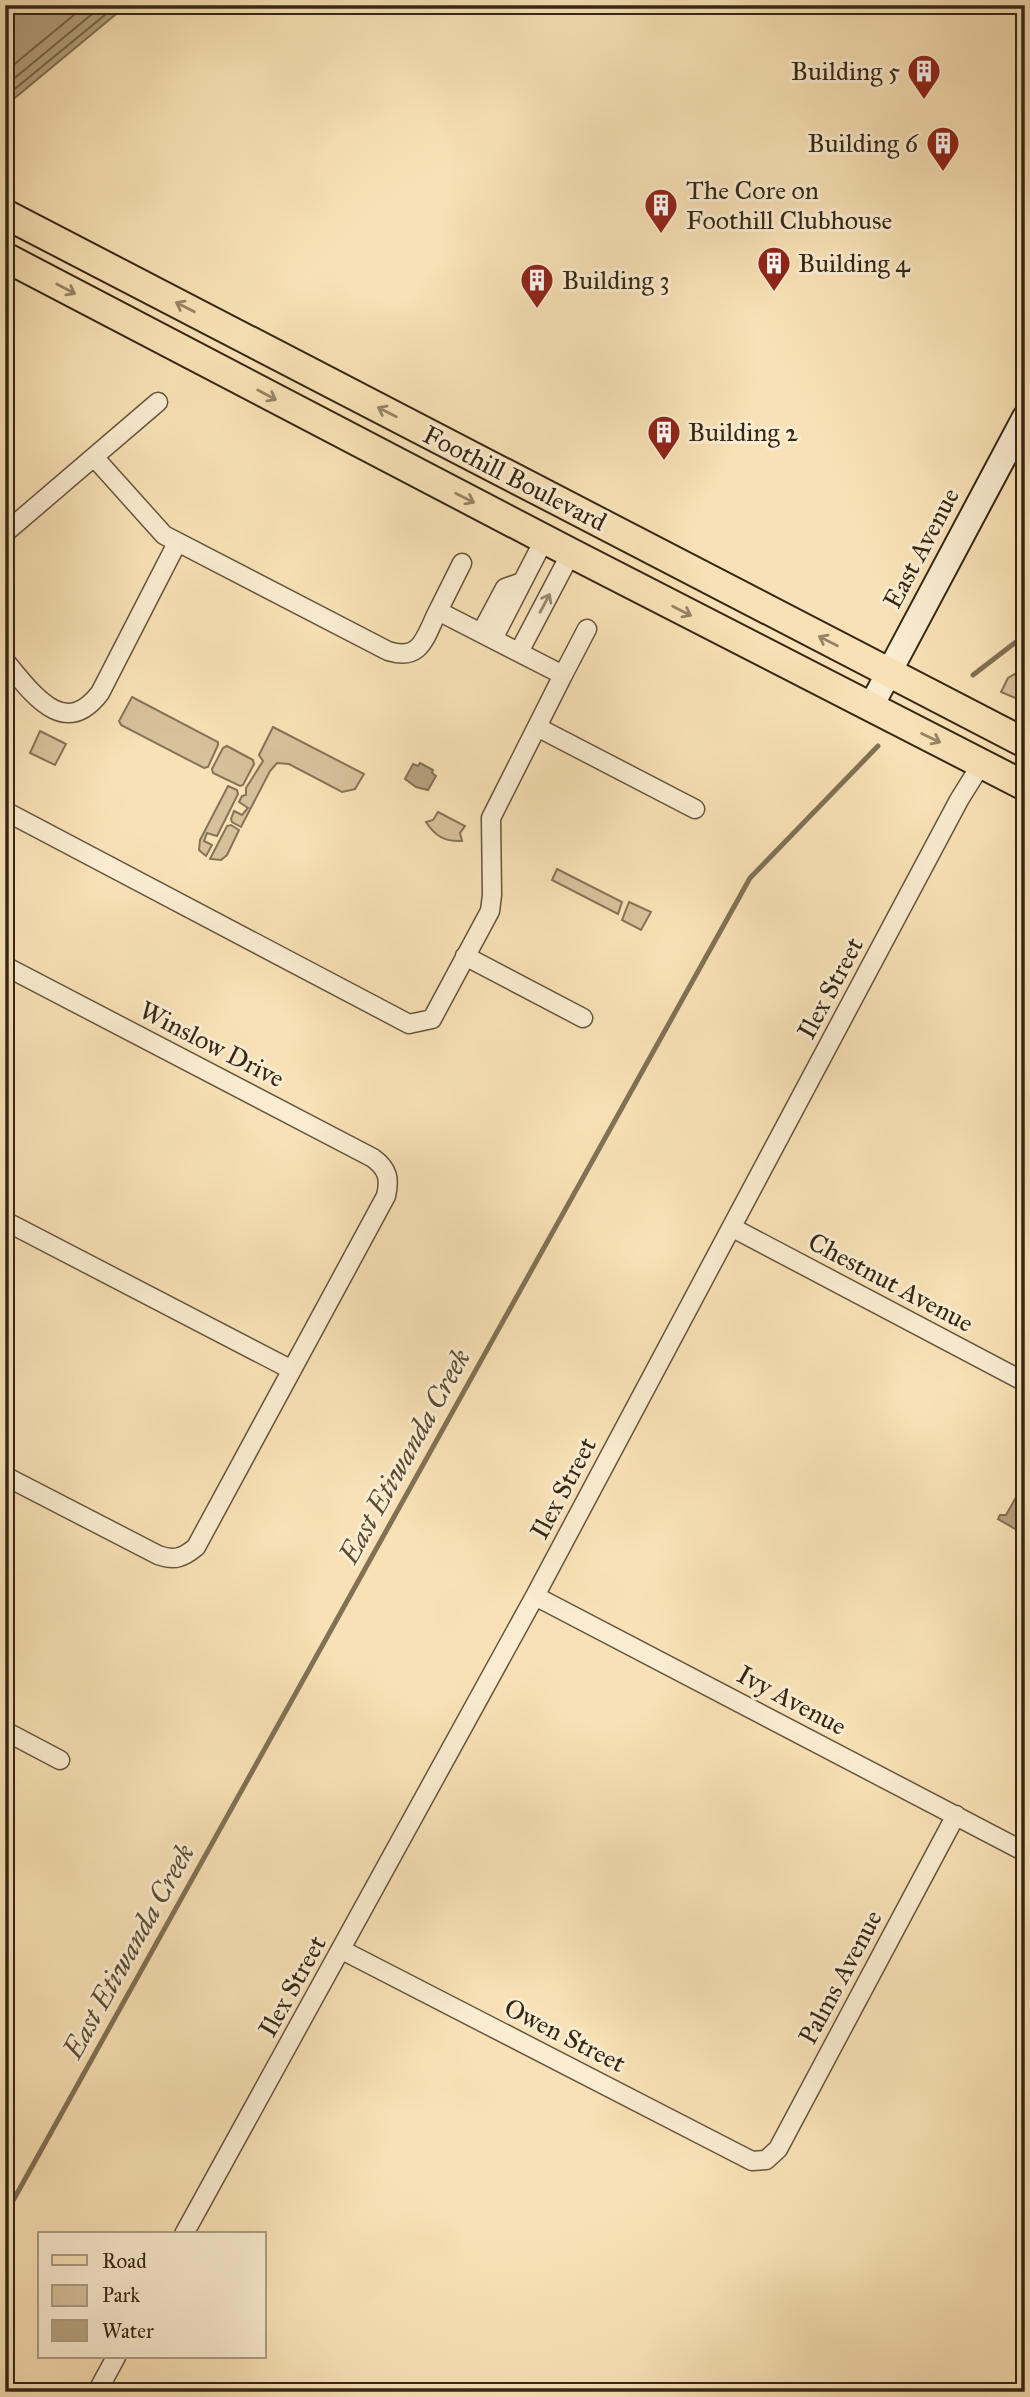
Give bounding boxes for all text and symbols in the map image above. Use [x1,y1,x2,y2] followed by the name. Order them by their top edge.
[905,52,943,101] building icon: Building 5
[791,55,900,87] place label: Building 5
[924,124,962,173] building icon: Building 6
[808,127,919,159] place label: Building 6
[686,174,892,236] place label: The Core on Foothill Clubhouse
[642,186,680,235] building icon: The Core on Foothill Clubhouse
[755,244,793,293] building icon: Building 4
[798,247,910,279] place label: Building 4
[518,261,556,310] building icon: Building 3
[562,264,670,296] place label: Building 3
[55,282,75,296] one-way arrow
[175,300,196,313] one-way arrow
[256,389,277,402] one-way arrow
[377,404,398,418] one-way arrow
[645,413,683,462] building icon: Building 2
[688,416,798,448] place label: Building 2
[418,418,612,538] street label: Foothill Boulevard
[876,482,966,614] street label: East Avenue
[454,492,475,506] one-way arrow
[538,593,552,613] one-way arrow
[671,604,692,618] one-way arrow
[818,633,839,647] one-way arrow
[920,732,941,745] one-way arrow
[790,932,870,1044] street label: Ilex Street
[134,994,290,1094] street label: Winslow Drive
[803,1225,979,1339] street label: Chestnut Avenue
[330,1342,478,1571] water label: East Etiwanda Creek
[523,1432,603,1544] street label: Ilex Street
[732,1658,852,1742] street label: Ivy Avenue
[54,1837,202,2066] water label: East Etiwanda Creek
[791,1904,889,2050] street label: Palms Avenue
[251,1930,333,2042] street label: Ilex Street
[499,1991,631,2079] street label: Owen Street
[38,2232,266,2358] legend
[102,2248,147,2274] text: Road
[102,2282,140,2308] text: Park
[102,2318,154,2344] text: Water

